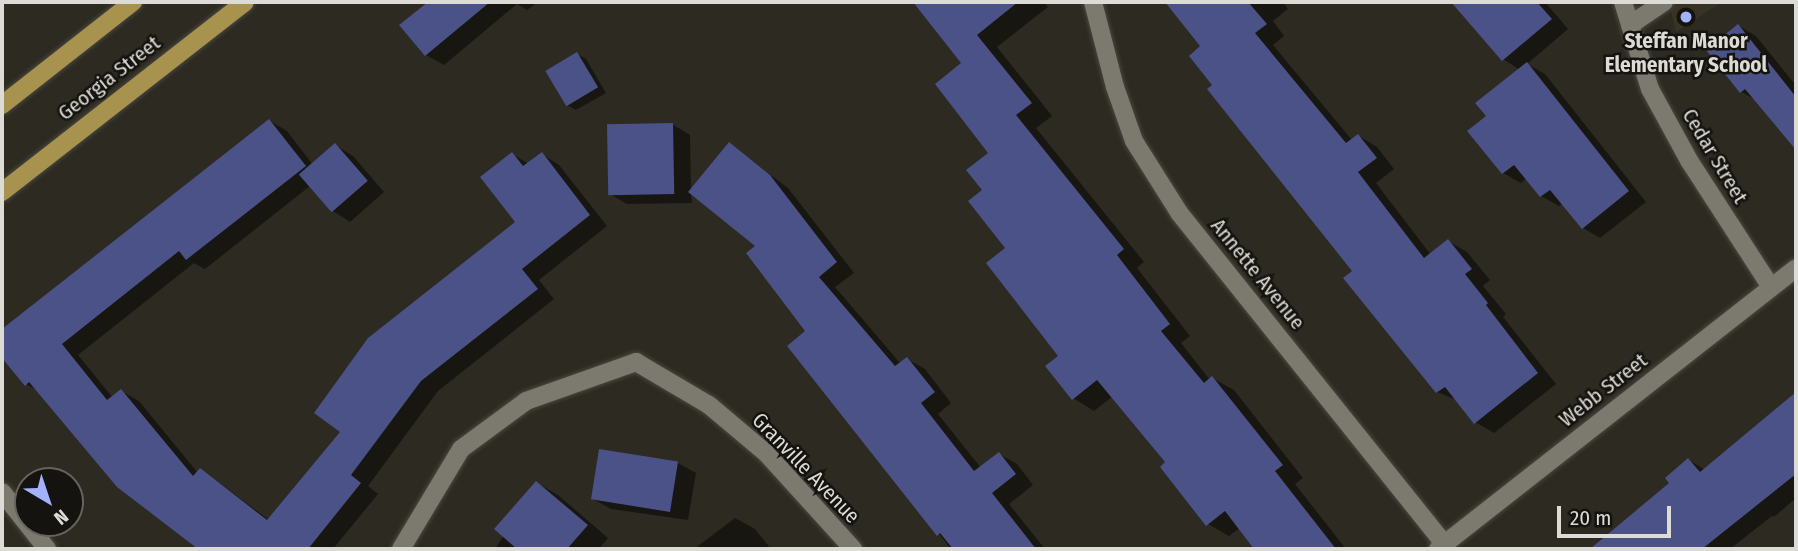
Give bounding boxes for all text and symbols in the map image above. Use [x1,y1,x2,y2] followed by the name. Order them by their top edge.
[1678,9,1694,25] marker: Steffan Manor Elementary School
[1605,28,1767,78] place label: Steffan Manor Elementary School
[53,30,165,126] street label: Georgia Street
[1677,104,1753,208] street label: Cedar Street
[1206,213,1310,335] street label: Annette Avenue
[1554,348,1652,432] street label: Webb Street
[747,407,865,529] street label: Granville Avenue
[14,467,84,537] north arrow
[1560,491,1674,536] scale bar
[50,505,73,530] text: N
[1570,505,1611,531] text: 20 m

